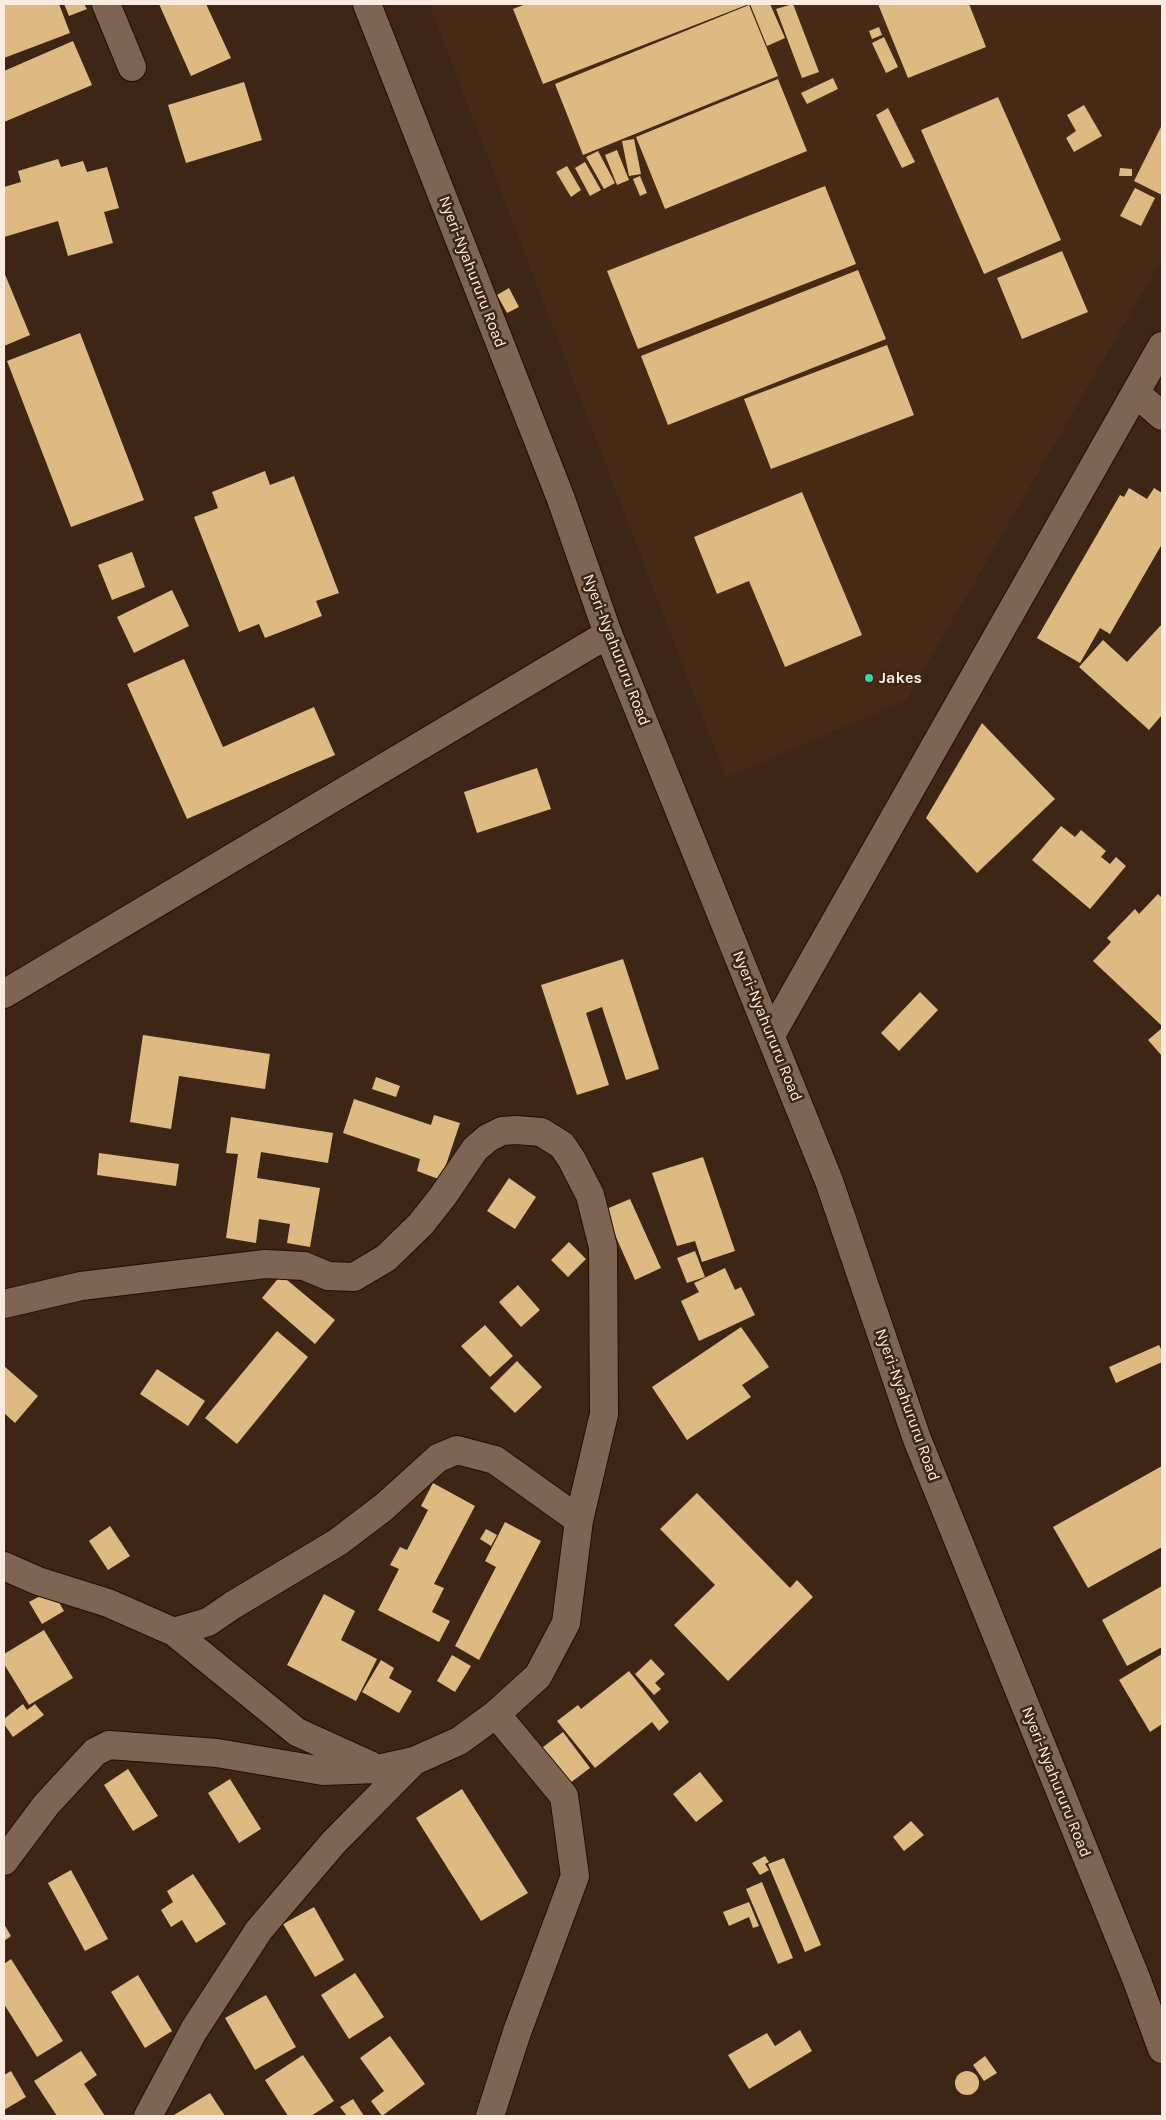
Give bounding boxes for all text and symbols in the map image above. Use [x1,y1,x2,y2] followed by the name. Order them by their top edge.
[434,193,510,351] street label: Nyeri-Nyahururu Road
[578,571,654,729] street label: Nyeri-Nyahururu Road
[879,668,922,688] place label: Jakes
[863,672,875,684] marker: Jakes
[728,948,806,1104] street label: Nyeri-Nyahururu Road
[870,1326,944,1484] street label: Nyeri-Nyahururu Road
[1017,1704,1095,1860] street label: Nyeri-Nyahururu Road

